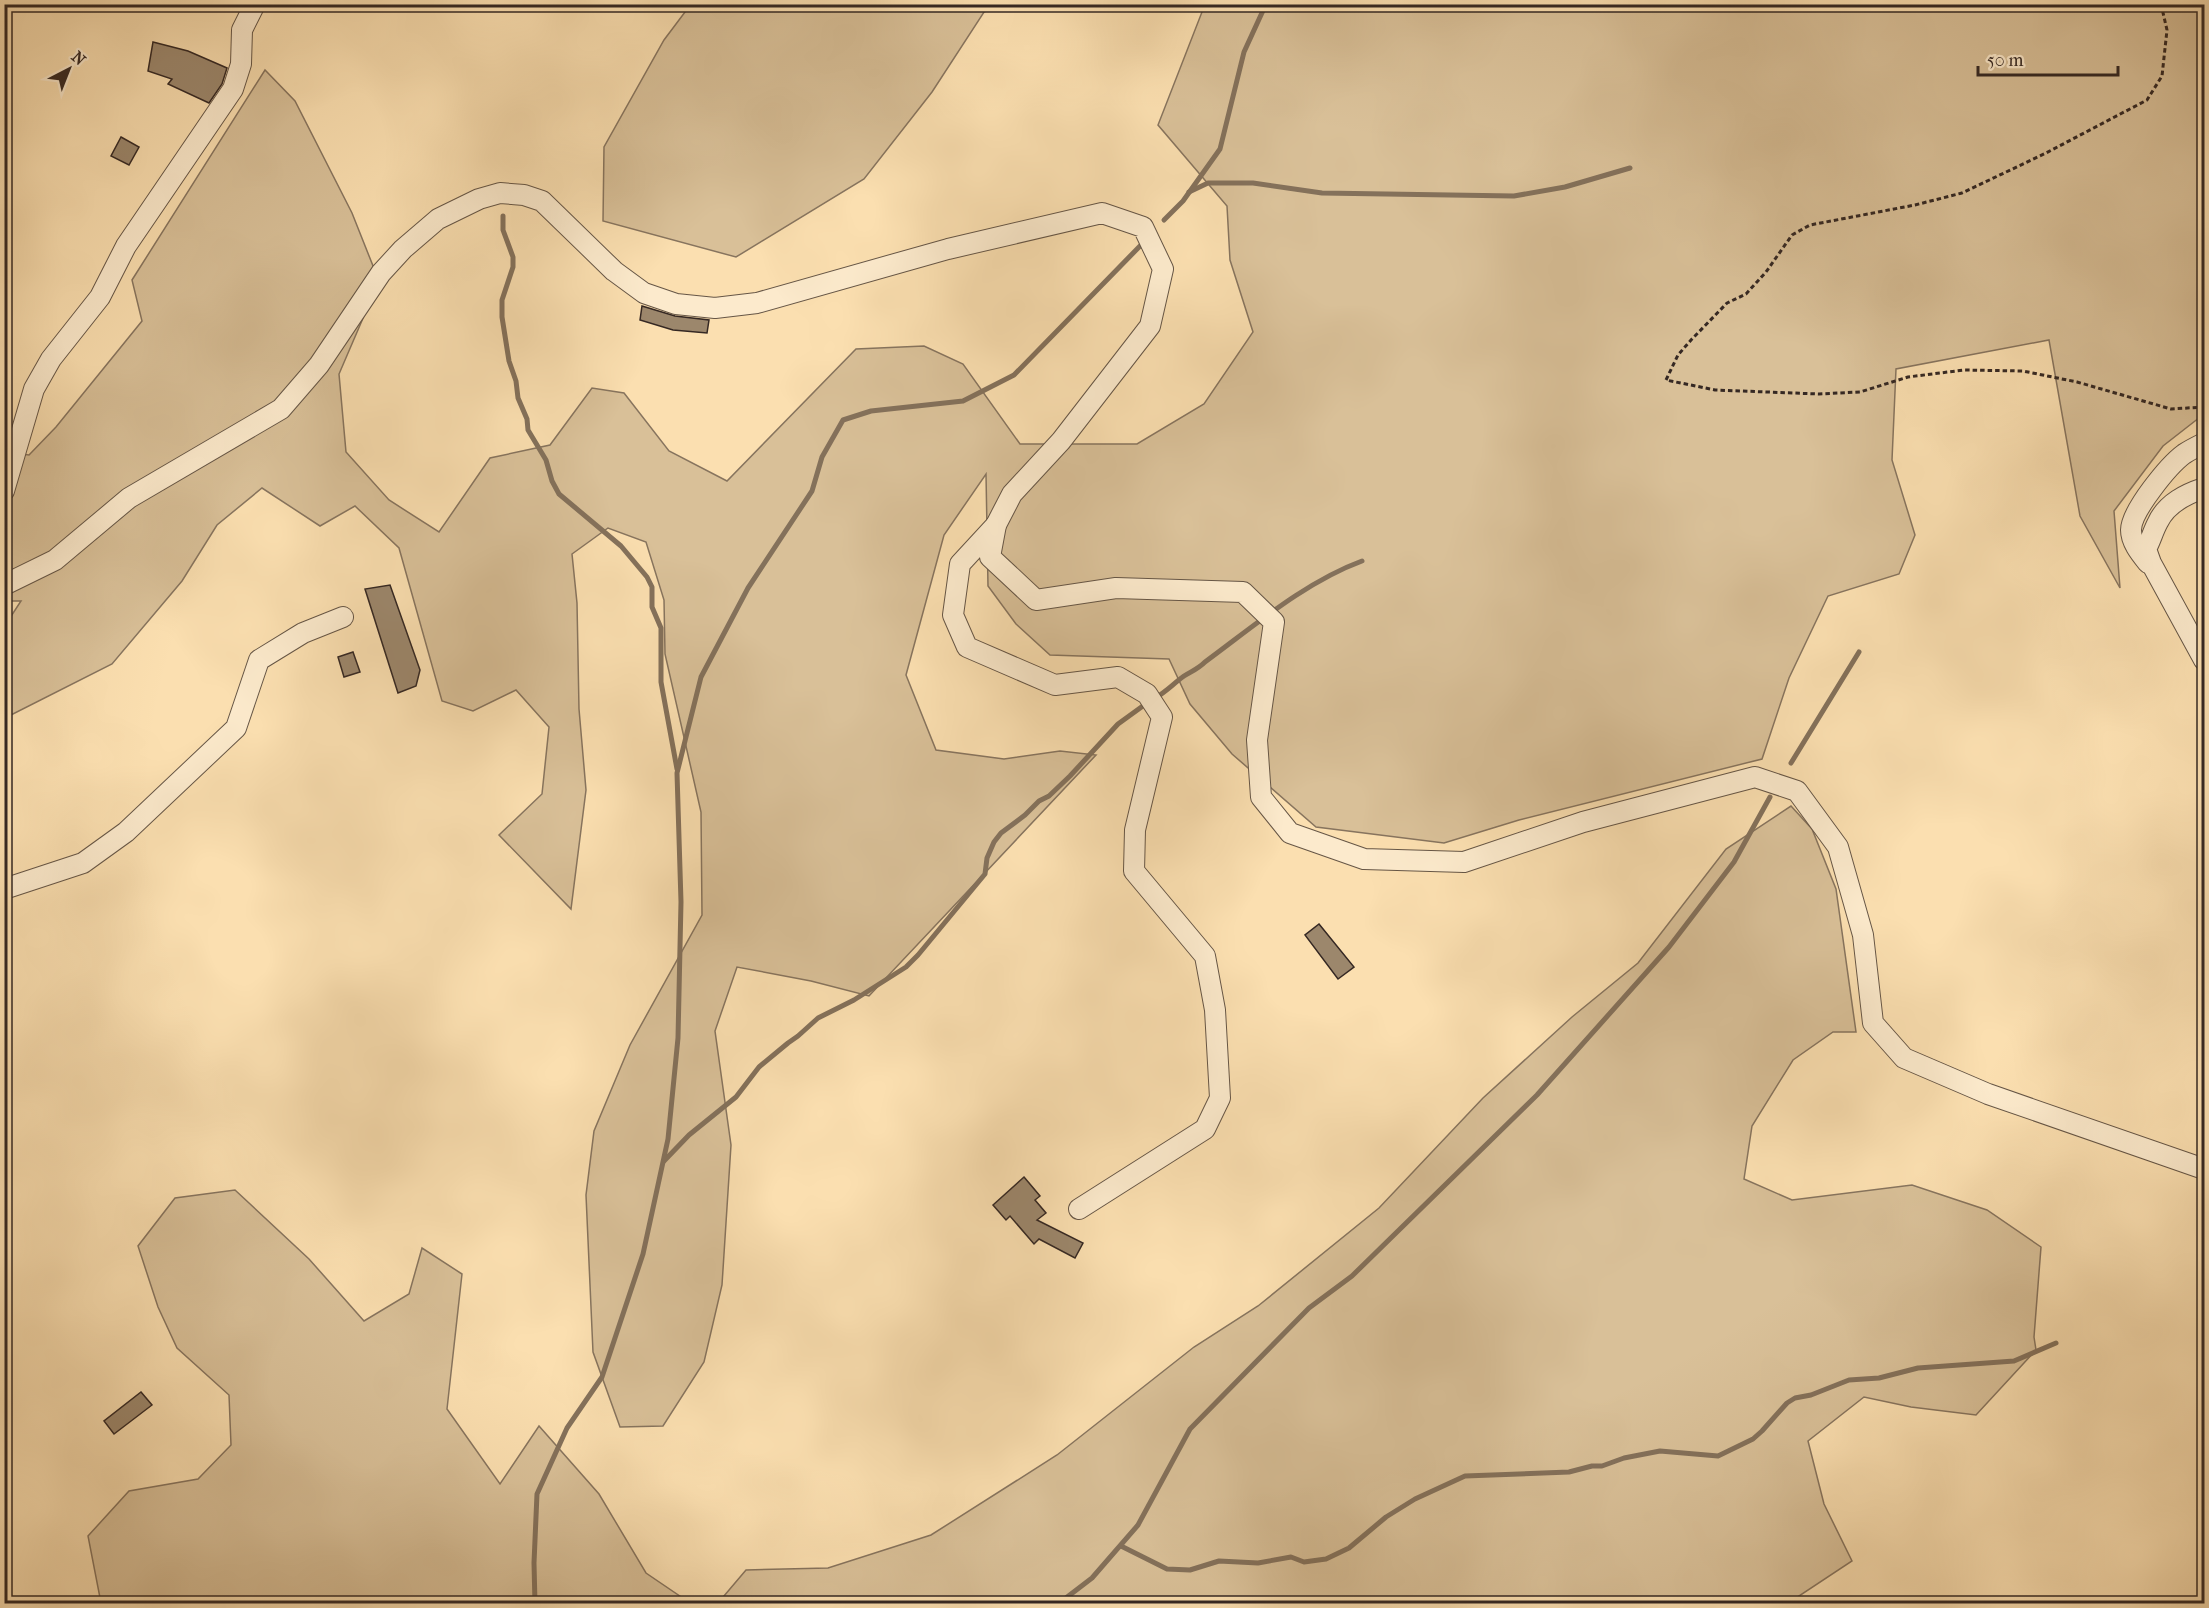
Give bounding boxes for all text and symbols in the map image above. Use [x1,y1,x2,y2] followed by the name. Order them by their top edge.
[39,39,99,99] north arrow
[1978,39,2118,77] scale bar
[68,47,90,70] text: N
[1987,50,2024,71] text: 50 m

